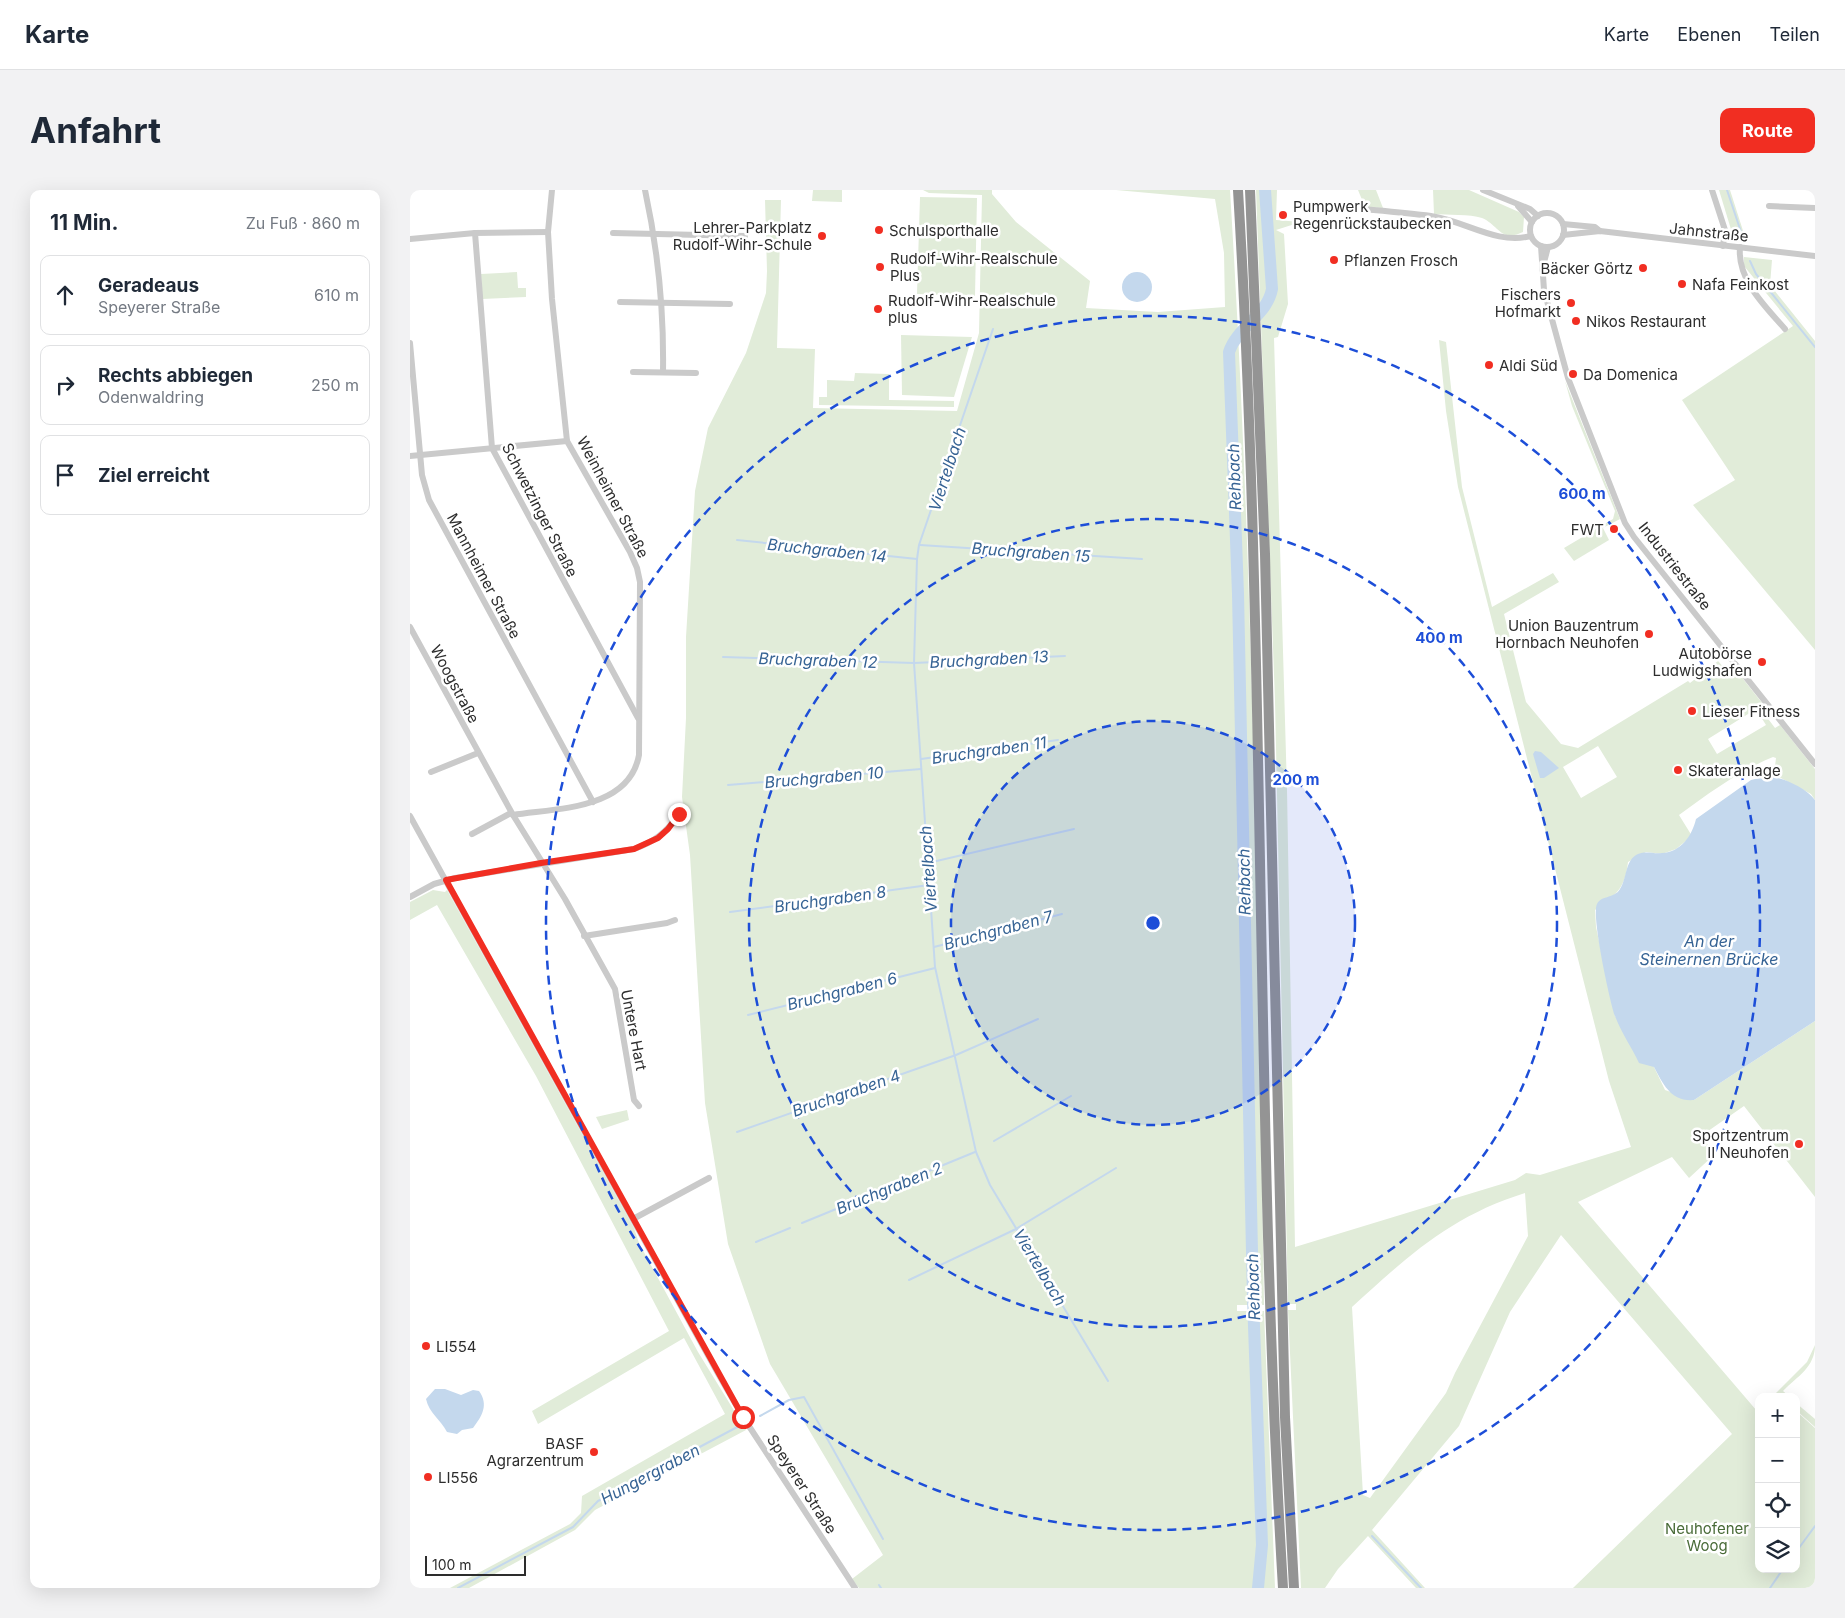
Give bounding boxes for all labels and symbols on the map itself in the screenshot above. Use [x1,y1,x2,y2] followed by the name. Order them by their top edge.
[1293,197,1452,233] place label: Pumpwerk Regenrückstaubecken
[1277,209,1289,221] marker: Pumpwerk Regenrückstaubecken
[673,218,812,254] place label: Lehrer-Parkplatz Rudolf-Wihr-Schule
[1668,218,1750,246] street label: Jahnstraße
[889,221,999,240] place label: Schulsporthalle
[873,224,885,236] marker: Schulsporthalle
[816,230,828,242] marker: Lehrer-Parkplatz Rudolf-Wihr-Schule
[890,249,1058,285] place label: Rudolf-Wihr-Realschule Plus
[1344,251,1458,270] place label: Pflanzen Frosch
[1328,254,1340,266] marker: Pflanzen Frosch
[1540,259,1633,278] place label: Bäcker Görtz
[874,261,886,273] marker: Rudolf-Wihr-Realschule Plus
[1637,262,1649,274] marker: Bäcker Görtz
[1692,275,1789,294] place label: Nafa Feinkost
[1676,278,1688,290] marker: Nafa Feinkost
[1495,285,1561,321] place label: Fischers Hofmarkt
[888,291,1056,327] place label: Rudolf-Wihr-Realschule plus
[1565,297,1577,309] marker: Fischers Hofmarkt
[872,303,884,315] marker: Rudolf-Wihr-Realschule plus
[1586,312,1706,331] place label: Nikos Restaurant
[1570,315,1582,327] marker: Nikos Restaurant
[1499,356,1558,375] place label: Aldi Süd
[1483,359,1495,371] marker: Aldi Süd
[1583,365,1678,384] place label: Da Domenica
[1567,368,1579,380] marker: Da Domenica
[924,425,970,513] water label: Viertelbach
[573,433,653,561] street label: Weinheimer Straße
[498,440,582,580] street label: Schwetzinger Straße
[1223,443,1245,511] water label: Rehbach
[1558,484,1606,503] text: 600 m
[443,510,525,642] street label: Mannheimer Straße
[1635,518,1715,614] street label: Industriestraße
[1571,520,1604,539] place label: FWT
[1608,523,1620,535] marker: FWT
[766,534,888,566] water label: Bruchgraben 14
[971,538,1091,566] water label: Bruchgraben 15
[1495,616,1639,652] place label: Union Bauzentrum Hornbach Neuhofen
[1415,628,1463,647] text: 400 m
[1643,628,1655,640] marker: Union Bauzentrum Hornbach Neuhofen
[426,642,484,726] street label: Woogstraße
[1652,644,1752,680] place label: Autobörse Ludwigshafen
[929,646,1049,672] water label: Bruchgraben 13
[758,648,878,672] water label: Bruchgraben 12
[1756,656,1768,668] marker: Autobörse Ludwigshafen
[1702,702,1800,721] place label: Lieser Fitness
[1686,705,1698,717] marker: Lieser Fitness
[930,732,1048,768] water label: Bruchgraben 11
[1688,761,1781,780] place label: Skateranlage
[764,762,884,792] water label: Bruchgraben 10
[1672,764,1684,776] marker: Skateranlage
[1273,770,1319,789] text: 200 m
[668,803,691,826] route end
[915,825,941,913] water label: Viertelbach
[1233,848,1255,916] water label: Rehbach
[773,881,887,917] water label: Bruchgraben 8
[941,906,1056,954] water label: Bruchgraben 7
[1144,914,1162,932] centre of rings
[1640,931,1778,969] water label: An der Steinernen Brücke
[785,968,899,1014] water label: Bruchgraben 6
[617,988,651,1072] street label: Untere Hart
[789,1065,903,1121] water label: Bruchgraben 4
[1692,1126,1789,1162] place label: Sportzentrum II Neuhofen
[1793,1138,1805,1150] marker: Sportzentrum II Neuhofen
[833,1158,945,1218] water label: Bruchgraben 2
[1009,1225,1071,1309] water label: Viertelbach
[1242,1253,1264,1321] water label: Rehbach
[436,1337,476,1356] place label: LI554
[420,1340,432,1352] marker: LI554
[732,1406,755,1429] route start
[763,1431,841,1537] street label: Speyerer Straße
[487,1434,584,1470] place label: BASF Agrarzentrum
[597,1439,703,1509] water label: Hungergraben
[588,1446,600,1458] marker: BASF Agrarzentrum
[438,1468,478,1487] place label: LI556
[422,1471,434,1483] marker: LI556
[1665,1519,1749,1555] park label: Neuhofener Woog
[425,1553,526,1576] scale bar

